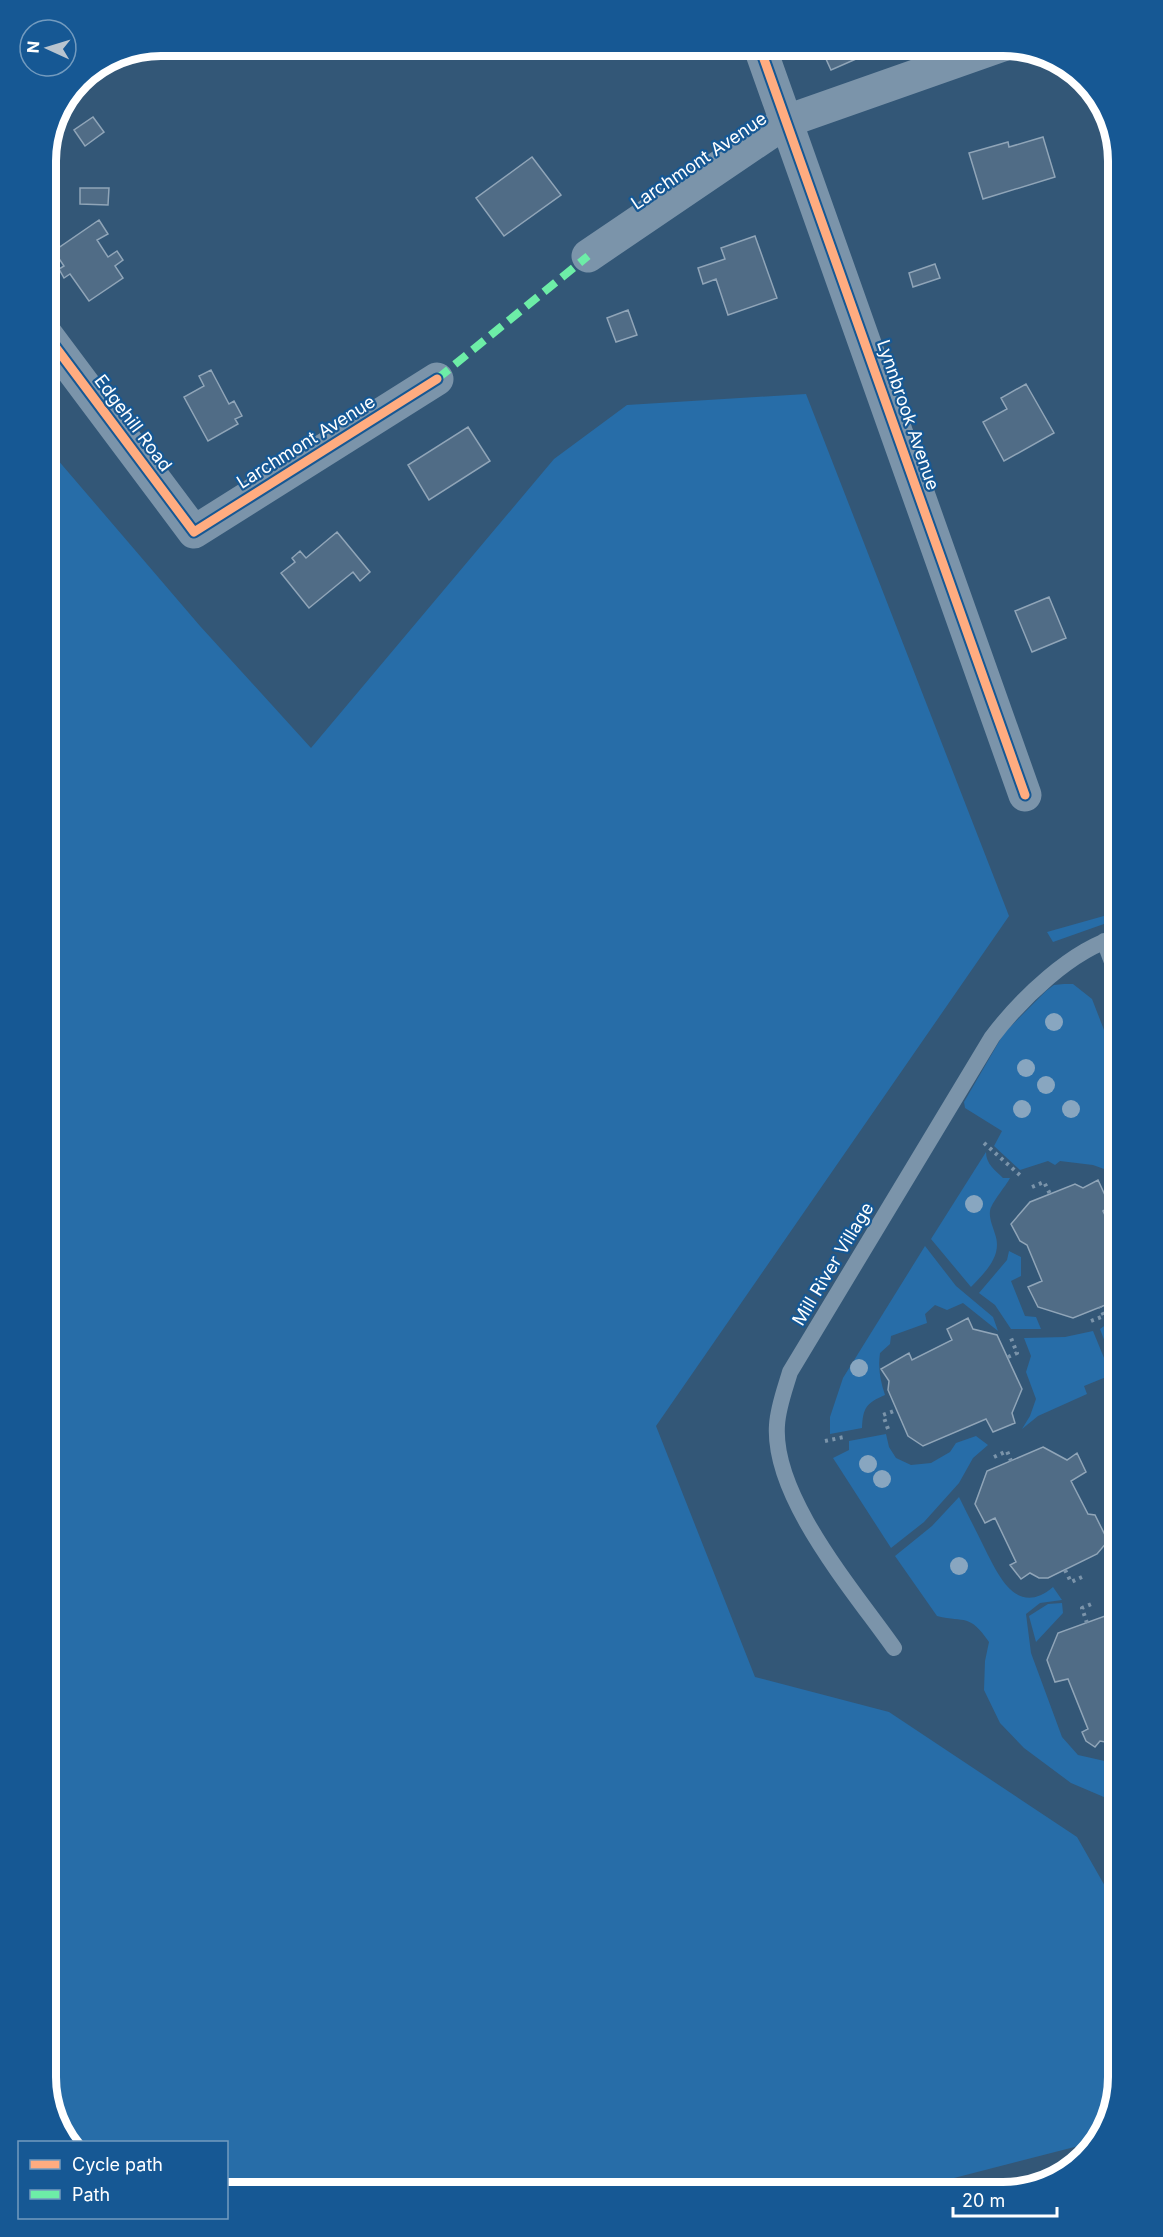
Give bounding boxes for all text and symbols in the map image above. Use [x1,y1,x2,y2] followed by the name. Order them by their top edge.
[18,18,78,78] north arrow
[23,40,43,54] text: N
[627,107,771,214] street label: Larchmont Avenue
[873,337,944,493] street label: Lynnbrook Avenue
[90,370,177,475] street label: Edgehill Road
[233,391,379,493] street label: Larchmont Avenue
[788,1199,878,1329] street label: Mill River Village
[18,2141,228,2219] legend
[72,2154,163,2175] text: Cycle path
[953,2180,1056,2218] scale bar
[72,2184,110,2205] text: Path
[962,2190,1005,2211] text: 20 m

